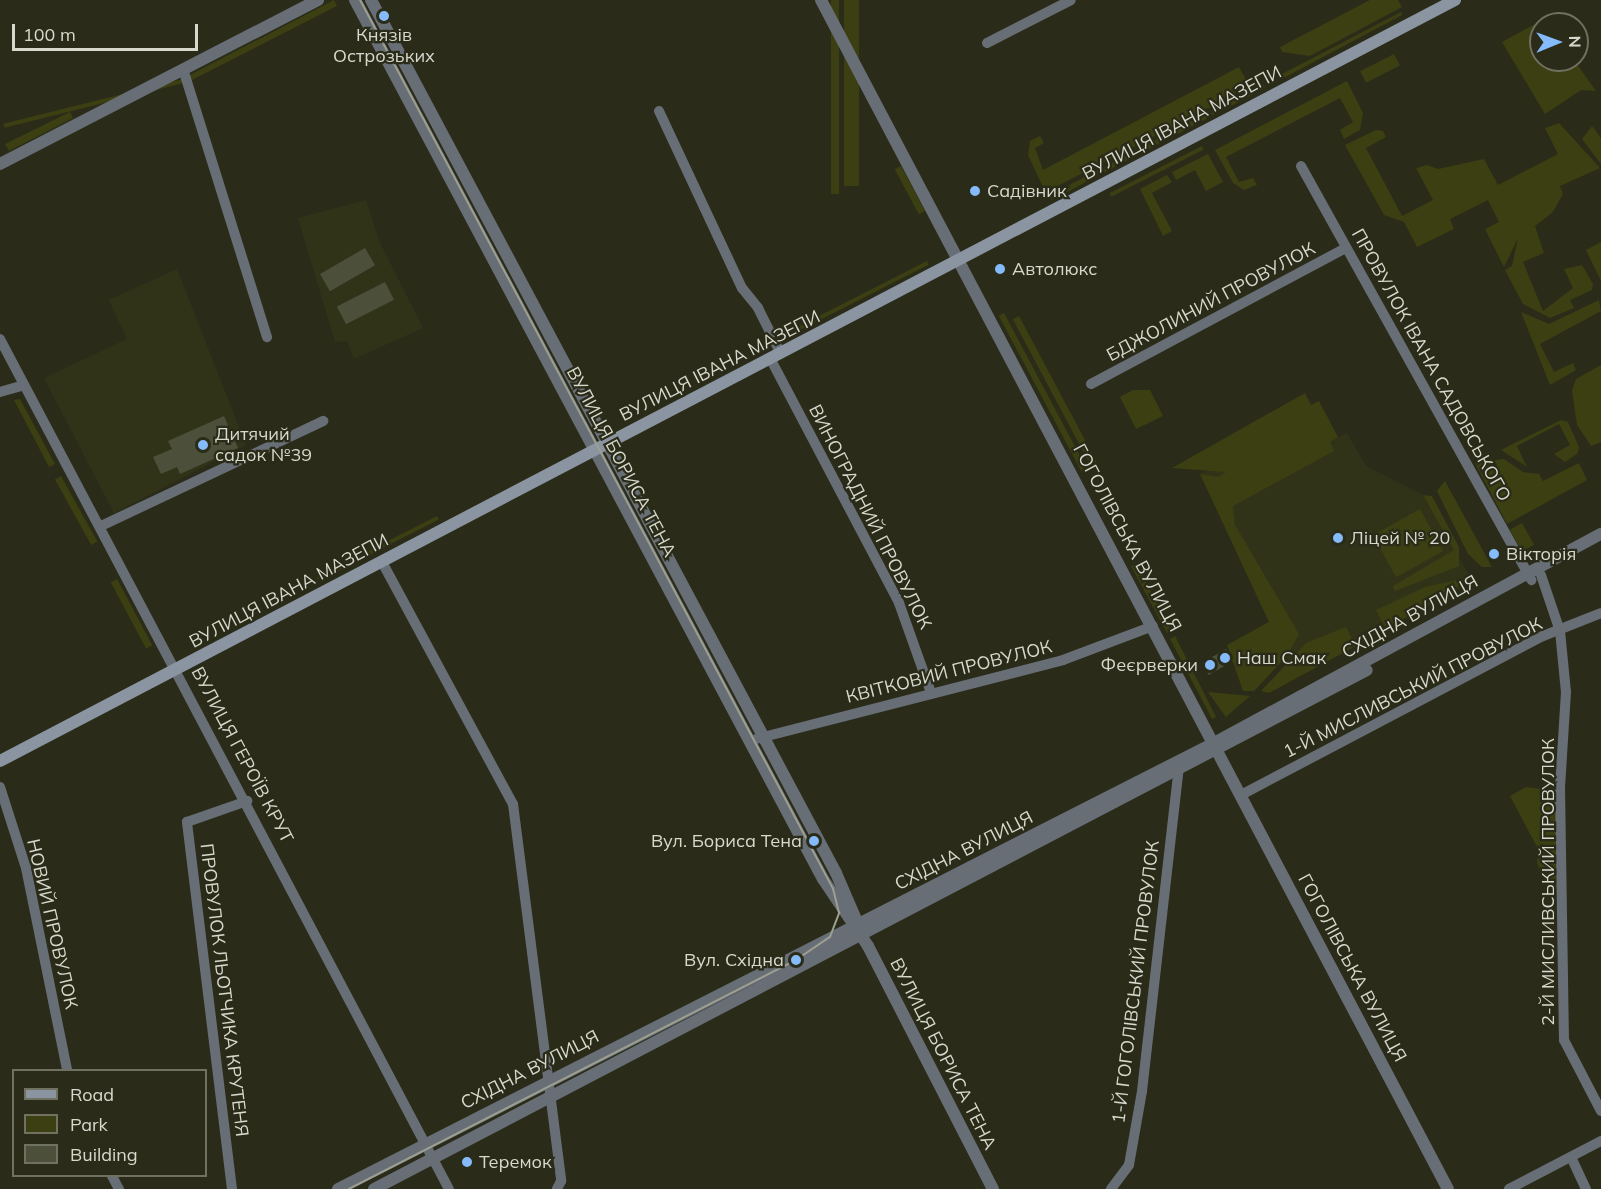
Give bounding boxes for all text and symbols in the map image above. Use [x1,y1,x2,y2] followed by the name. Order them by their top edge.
[377,9,391,23] marker: Князів Острозьких
[15,12,201,50] scale bar
[1529,12,1589,72] north arrow
[23,23,76,46] text: 100 m
[333,25,435,68] place label: Князів Острозьких
[1565,36,1585,48] text: N
[1079,61,1285,185] street label: ВУЛИЦЯ ІВАНА МАЗЕПИ
[987,180,1067,202] place label: Садівник
[968,184,982,198] marker: Садівник
[1347,225,1515,505] street label: ПРОВУЛОК ІВАНА САДОВСЬКОГО
[1103,238,1319,366] street label: БДЖОЛИНИЙ ПРОВУЛОК
[1012,258,1097,280] place label: Автолюкс
[993,262,1007,276] marker: Автолюкс
[616,306,824,426] street label: ВУЛИЦЯ ІВАНА МАЗЕПИ
[562,363,680,561] street label: ВУЛИЦЯ БОРИСА ТЕНА
[804,401,936,633] street label: ВИНОГРАДНИЙ ПРОВУЛОК
[215,424,312,466] place label: Дитячий садок №39
[196,438,210,452] marker: Дитячий садок №39
[1068,440,1186,636] street label: ГОГОЛІВСЬКА ВУЛИЦЯ
[1350,527,1450,549] place label: Ліцей № 20
[186,529,392,653] street label: ВУЛИЦЯ ІВАНА МАЗЕПИ
[1331,531,1345,545] marker: Ліцей № 20
[1506,543,1576,565] place label: Вікторія
[1487,547,1501,561] marker: Вікторія
[1338,571,1482,663] street label: СХІДНА ВУЛИЦЯ
[1280,613,1546,763] street label: 1-Й МИСЛИВСЬКИЙ ПРОВУЛОК
[844,636,1054,708] street label: КВІТКОВИЙ ПРОВУЛОК
[1237,647,1326,669] place label: Наш Смак
[1218,651,1232,665] marker: Наш Смак
[1101,654,1198,676] place label: Феєрверки
[1203,658,1217,672] marker: Феєрверки
[186,663,298,847] street label: ВУЛИЦЯ ГЕРОЇВ КРУТ
[1537,738,1559,1026] street label: 2-Й МИСЛИВСЬКИЙ ПРОВУЛОК
[891,807,1037,895] street label: СХІДНА ВУЛИЦЯ
[651,830,802,852] place label: Вул. Бориса Тена
[807,834,821,848] marker: Вул. Бориса Тена
[22,837,82,1011] street label: НОВИЙ ПРОВУЛОК
[1108,839,1164,1125] street label: 1-Й ГОГОЛІВСЬКИЙ ПРОВУЛОК
[195,842,253,1138] street label: ПРОВУЛОК ЛЬОТЧИКА КРУТЕНЯ
[1293,870,1411,1066] street label: ГОГОЛІВСЬКА ВУЛИЦЯ
[684,949,784,971] place label: Вул. Східна
[789,953,803,967] marker: Вул. Східна
[885,955,1001,1153] street label: ВУЛИЦЯ БОРИСА ТЕНА
[457,1026,603,1114] street label: СХІДНА ВУЛИЦЯ
[12,1069,207,1177] legend
[70,1083,114,1106] text: Road
[70,1113,108,1136] text: Park
[70,1143,138,1166] text: Building
[479,1151,552,1173] place label: Теремок
[460,1155,474,1169] marker: Теремок

